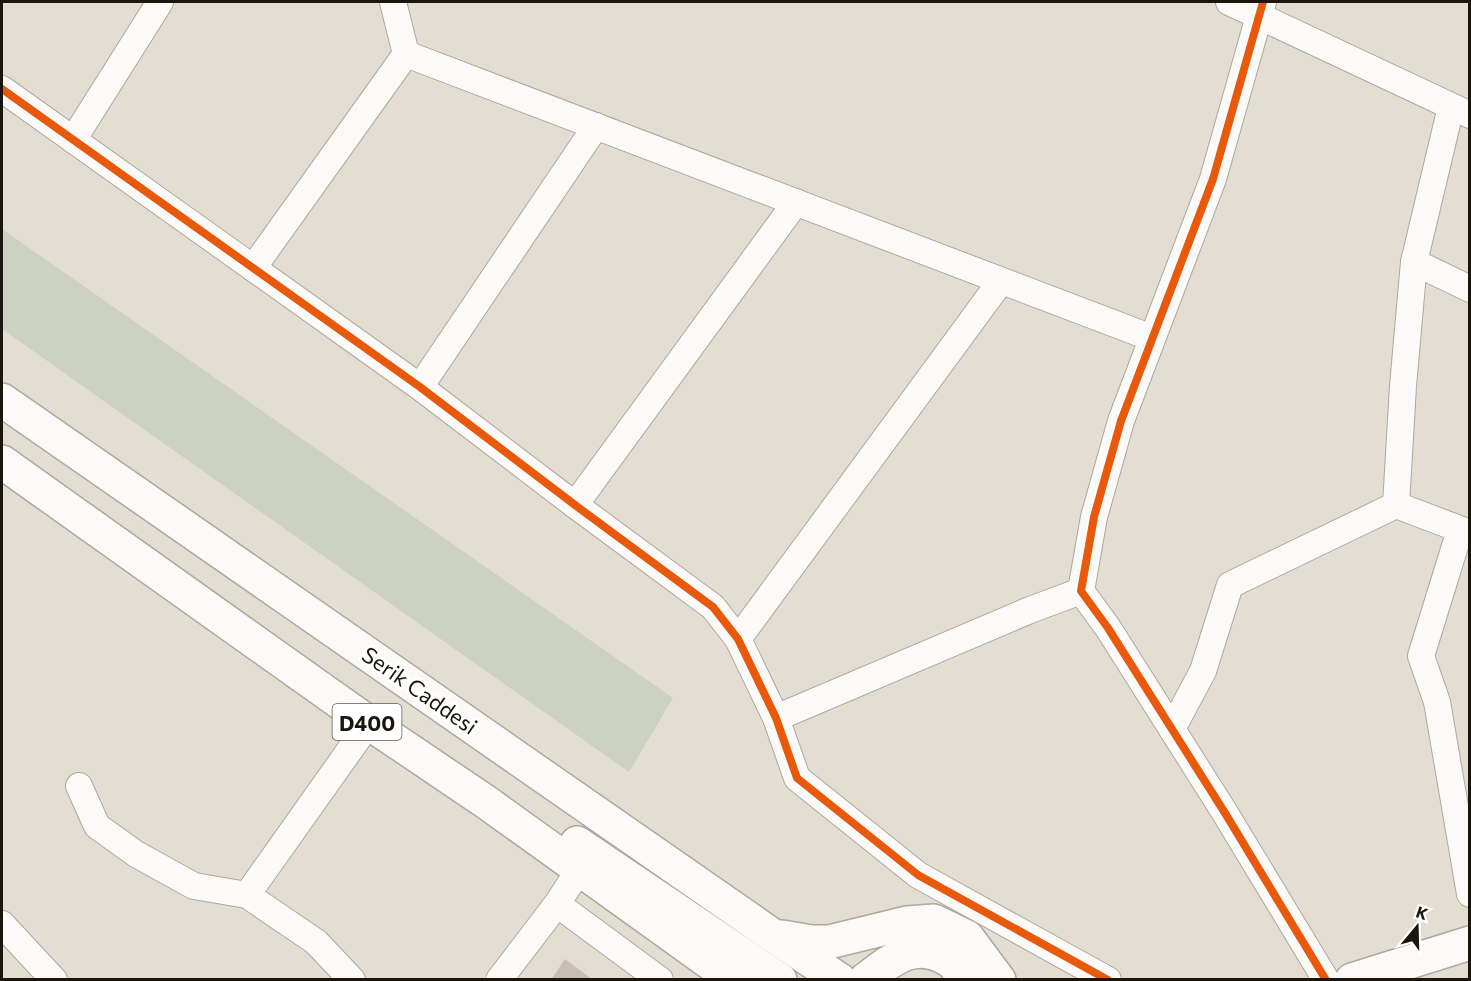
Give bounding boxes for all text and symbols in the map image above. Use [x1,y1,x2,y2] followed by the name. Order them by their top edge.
[357,640,483,740] street label: Serik Caddesi
[332,704,401,740] road number: D400
[1387,897,1447,957] north arrow
[1414,902,1430,923] text: K

